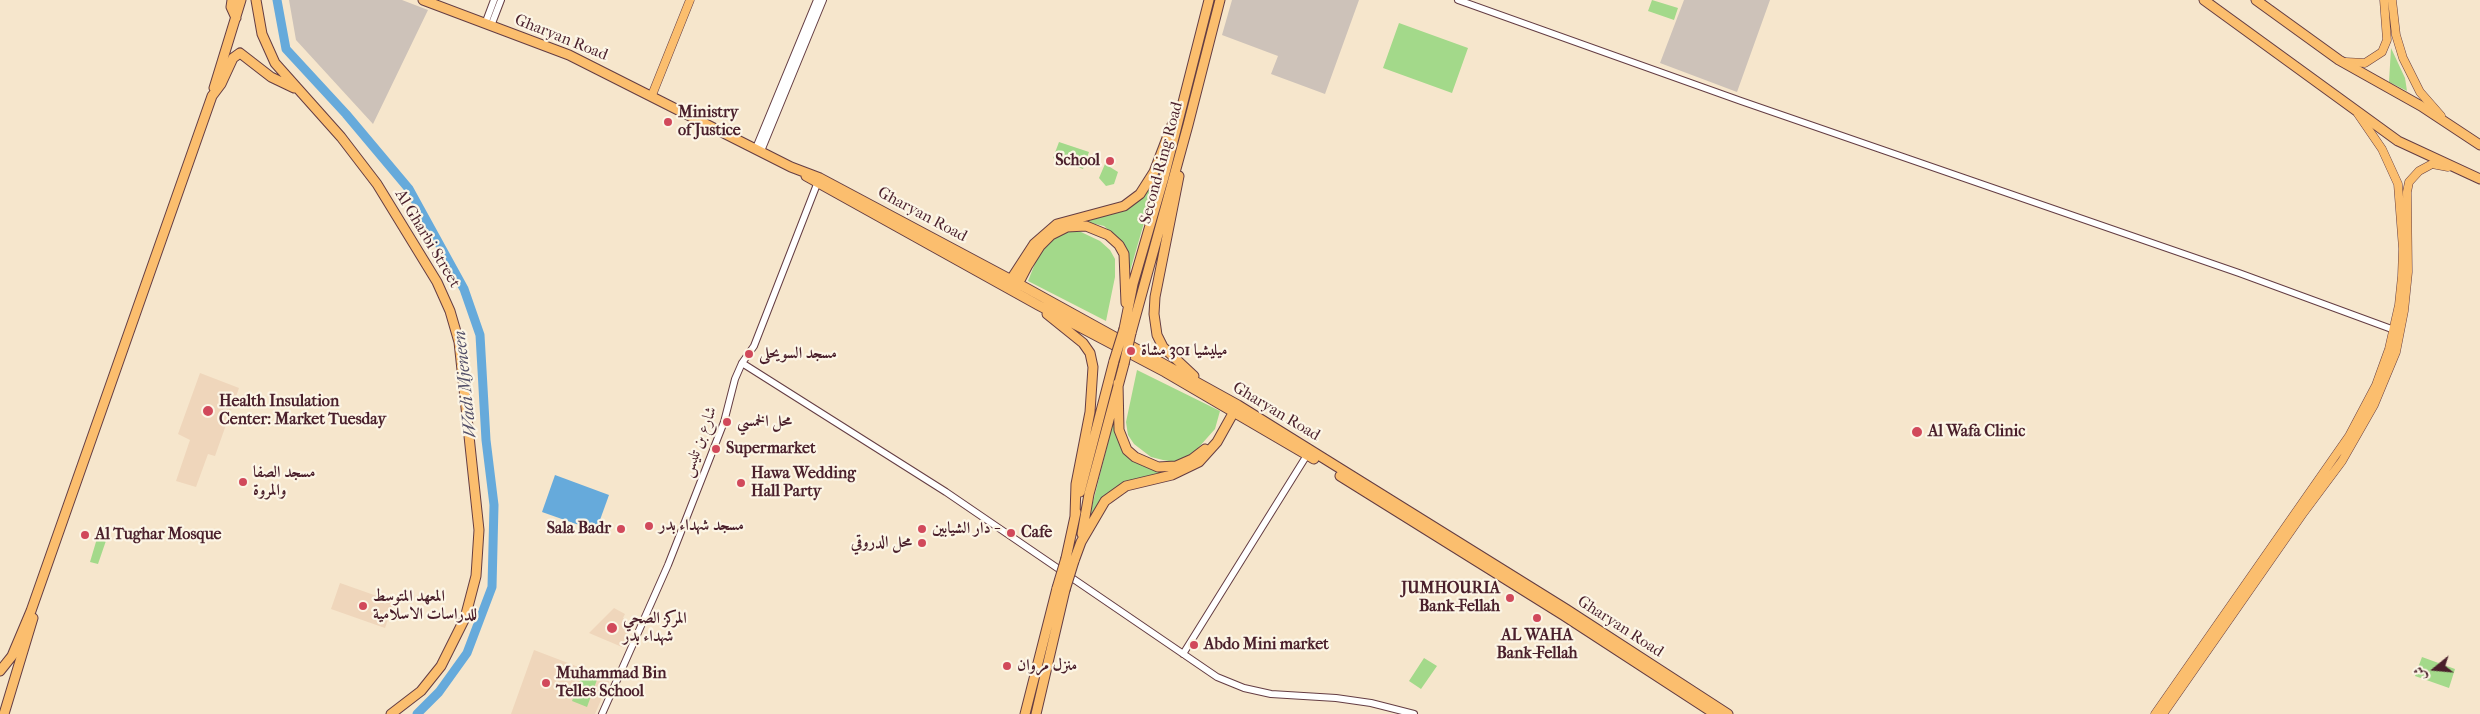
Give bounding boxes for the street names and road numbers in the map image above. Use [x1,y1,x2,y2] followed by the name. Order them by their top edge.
[512,11,610,65] street label: Gharyan Road
[1136,100,1188,226] street label: Second Ring Road
[874,183,970,247] street label: Gharyan Road
[390,186,464,292] street label: Al Gharbi Street
[1229,378,1323,446] street label: Gharyan Road
[678,404,722,480] street label: شارع بن تليس
[1573,592,1667,662] street label: Gharyan Road

